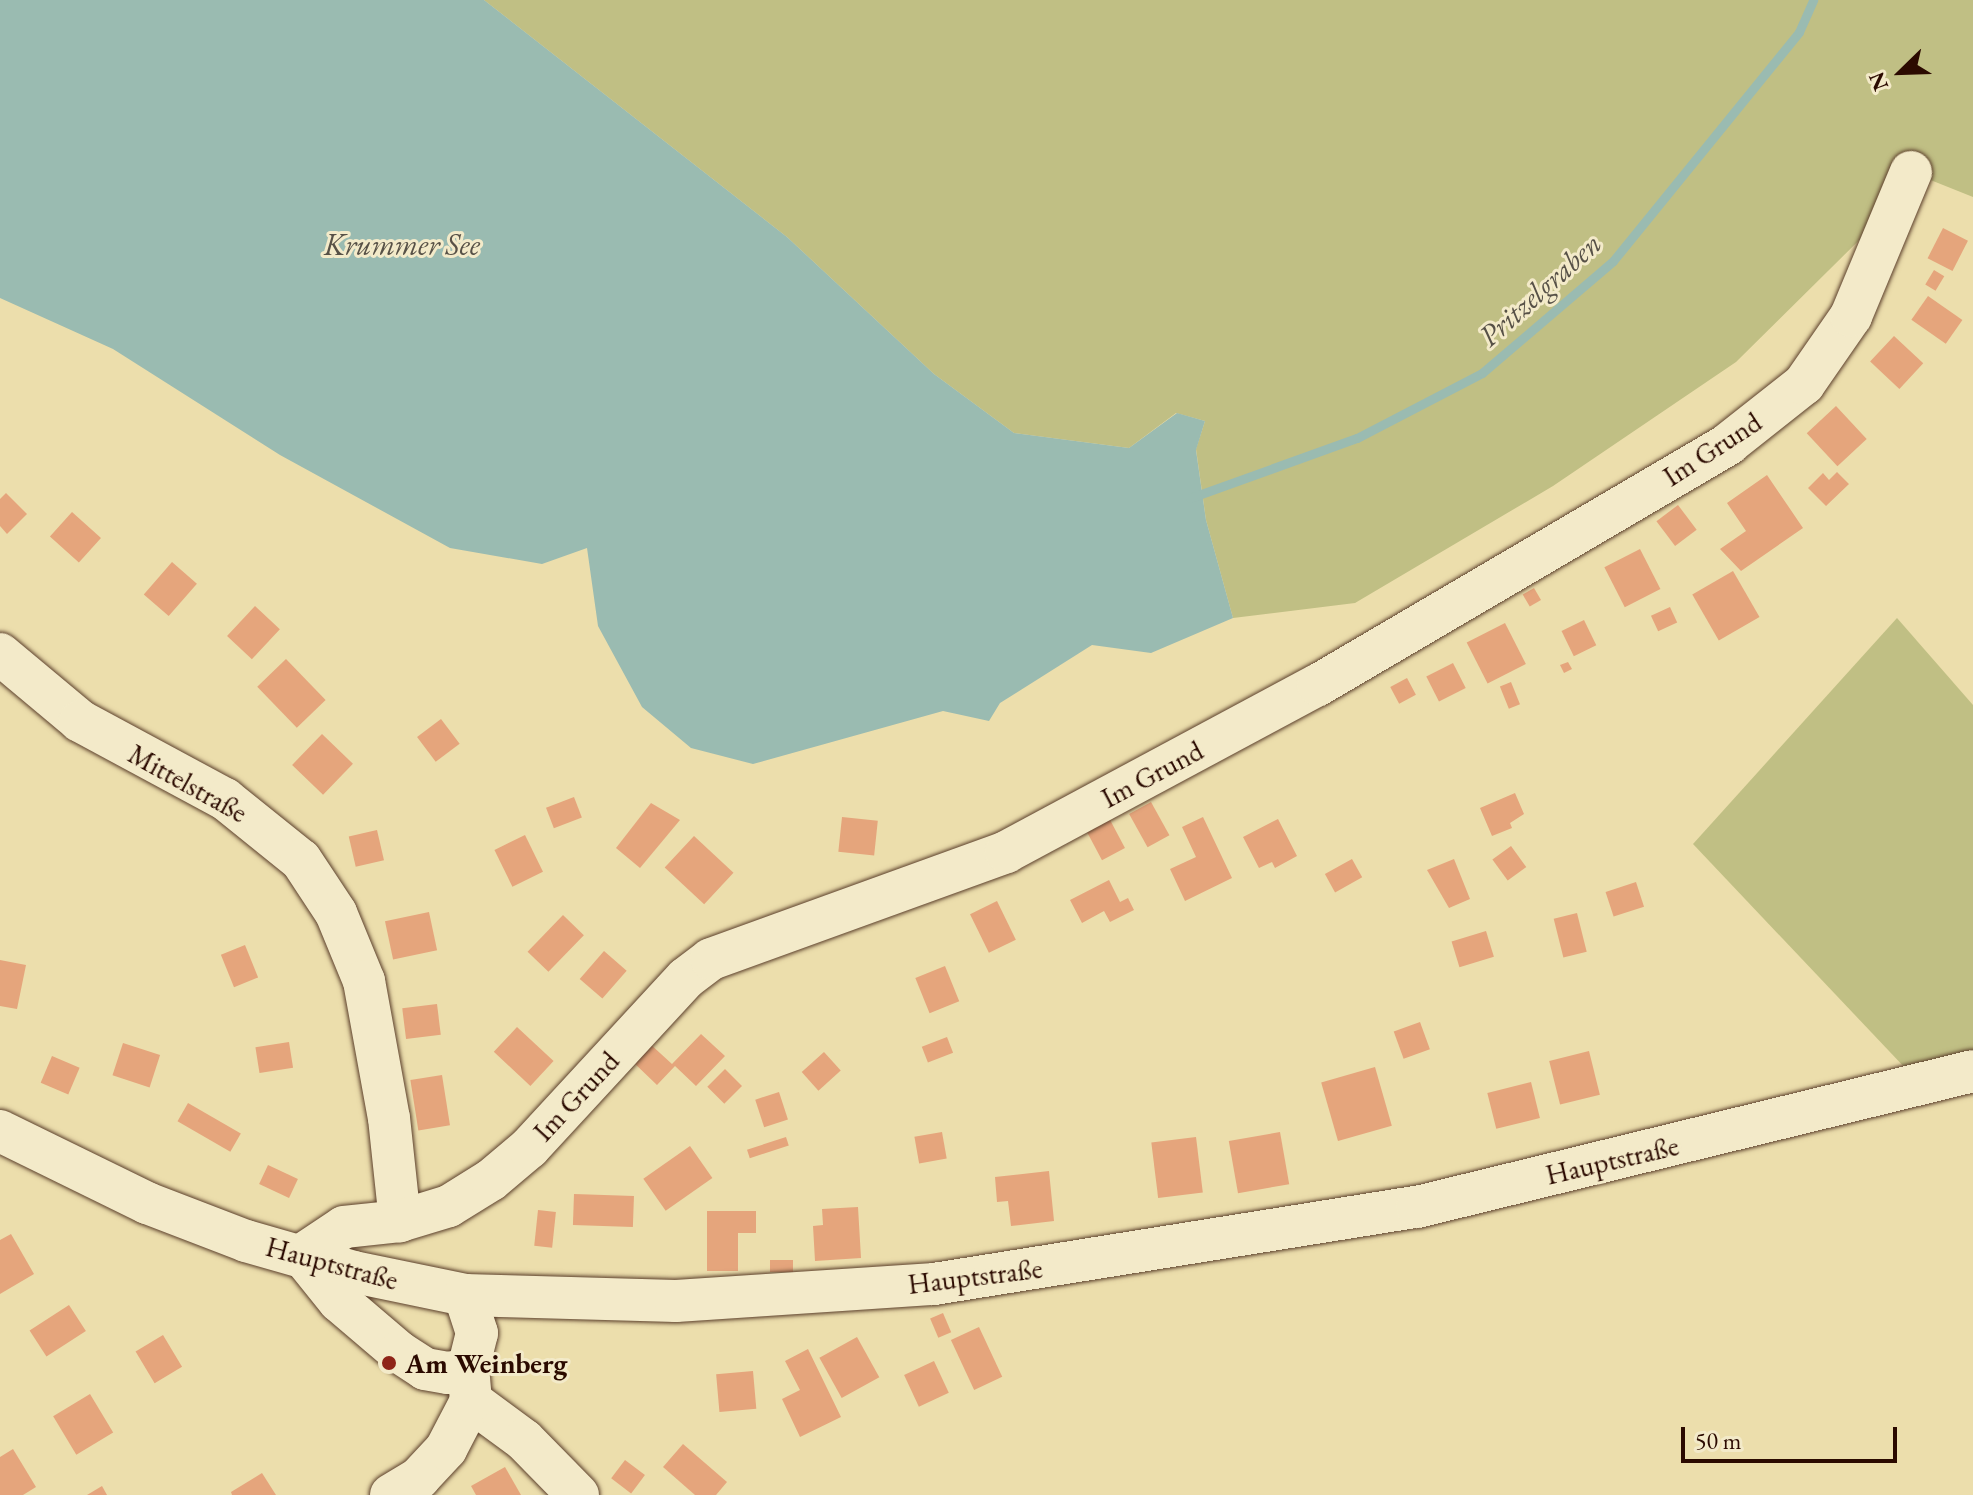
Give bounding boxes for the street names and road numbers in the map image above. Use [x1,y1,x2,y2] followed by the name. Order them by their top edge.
[1657,405,1767,493] street label: Im Grund
[1095,733,1209,815] street label: Im Grund
[123,737,253,829] street label: Mittelstraße
[526,1044,626,1148] street label: Im Grund
[1542,1128,1682,1192] street label: Hauptstraße
[262,1229,402,1297] street label: Hauptstraße
[906,1251,1044,1301] street label: Hauptstraße

